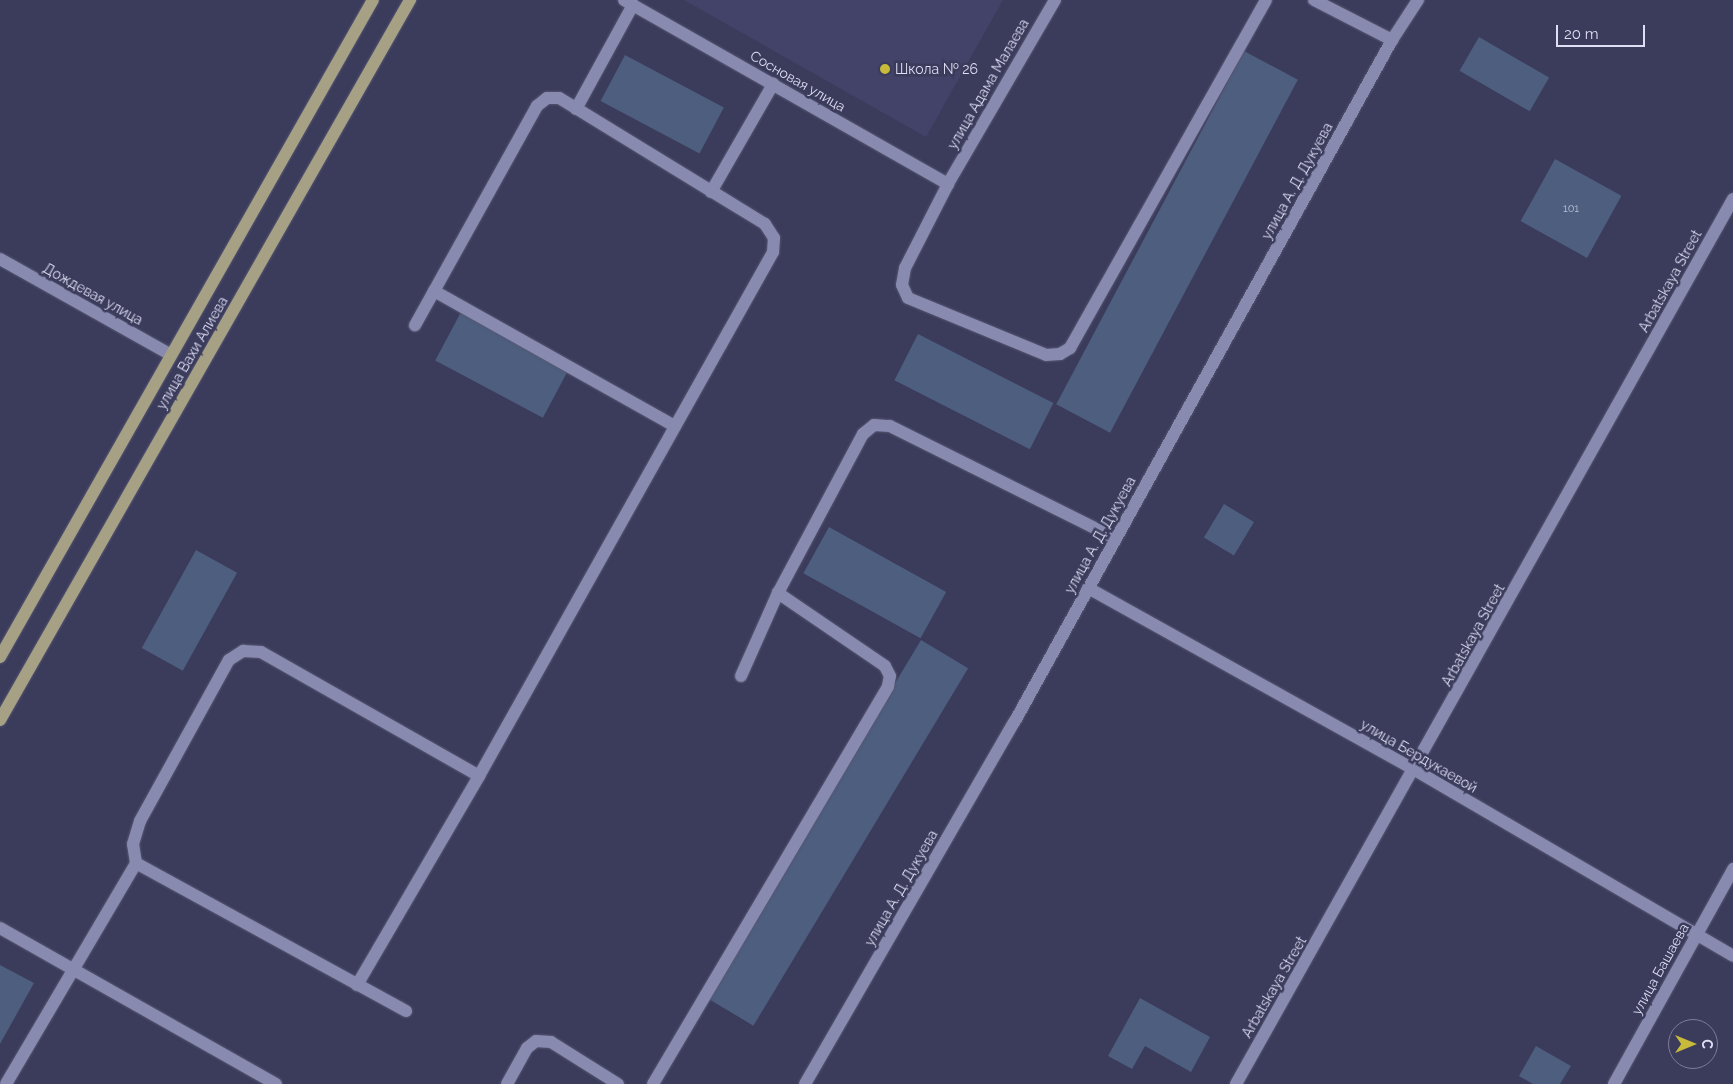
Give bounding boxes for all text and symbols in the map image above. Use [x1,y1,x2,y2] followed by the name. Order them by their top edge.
[1558,15,1647,47] scale bar
[944,16,1032,152] street label: улица Адама Малаева
[1564,25,1599,43] text: 20 m
[747,47,849,115] street label: Сосновая улица
[895,61,978,77] place label: Школа № 26
[879,63,891,75] marker: Школа № 26
[1258,119,1336,243] street label: улица А. Д. Дукуева
[1563,202,1579,216] house number: 101
[1635,227,1705,335] street label: Arbatskaya Street
[40,260,146,328] street label: Дождевая улица
[153,293,231,413] street label: улица Вахи Алиева
[1061,473,1139,597] street label: улица А. Д. Дукуева
[1438,581,1508,689] street label: Arbatskaya Street
[1358,716,1480,796] street label: улица Бердукаевой
[861,827,941,949] street label: улица А. Д. Дукуева
[1628,920,1692,1018] street label: улица Башаева
[1238,933,1310,1041] street label: Arbatskaya Street
[1668,1019,1718,1069] north arrow
[1699,1039,1715,1049] text: С

